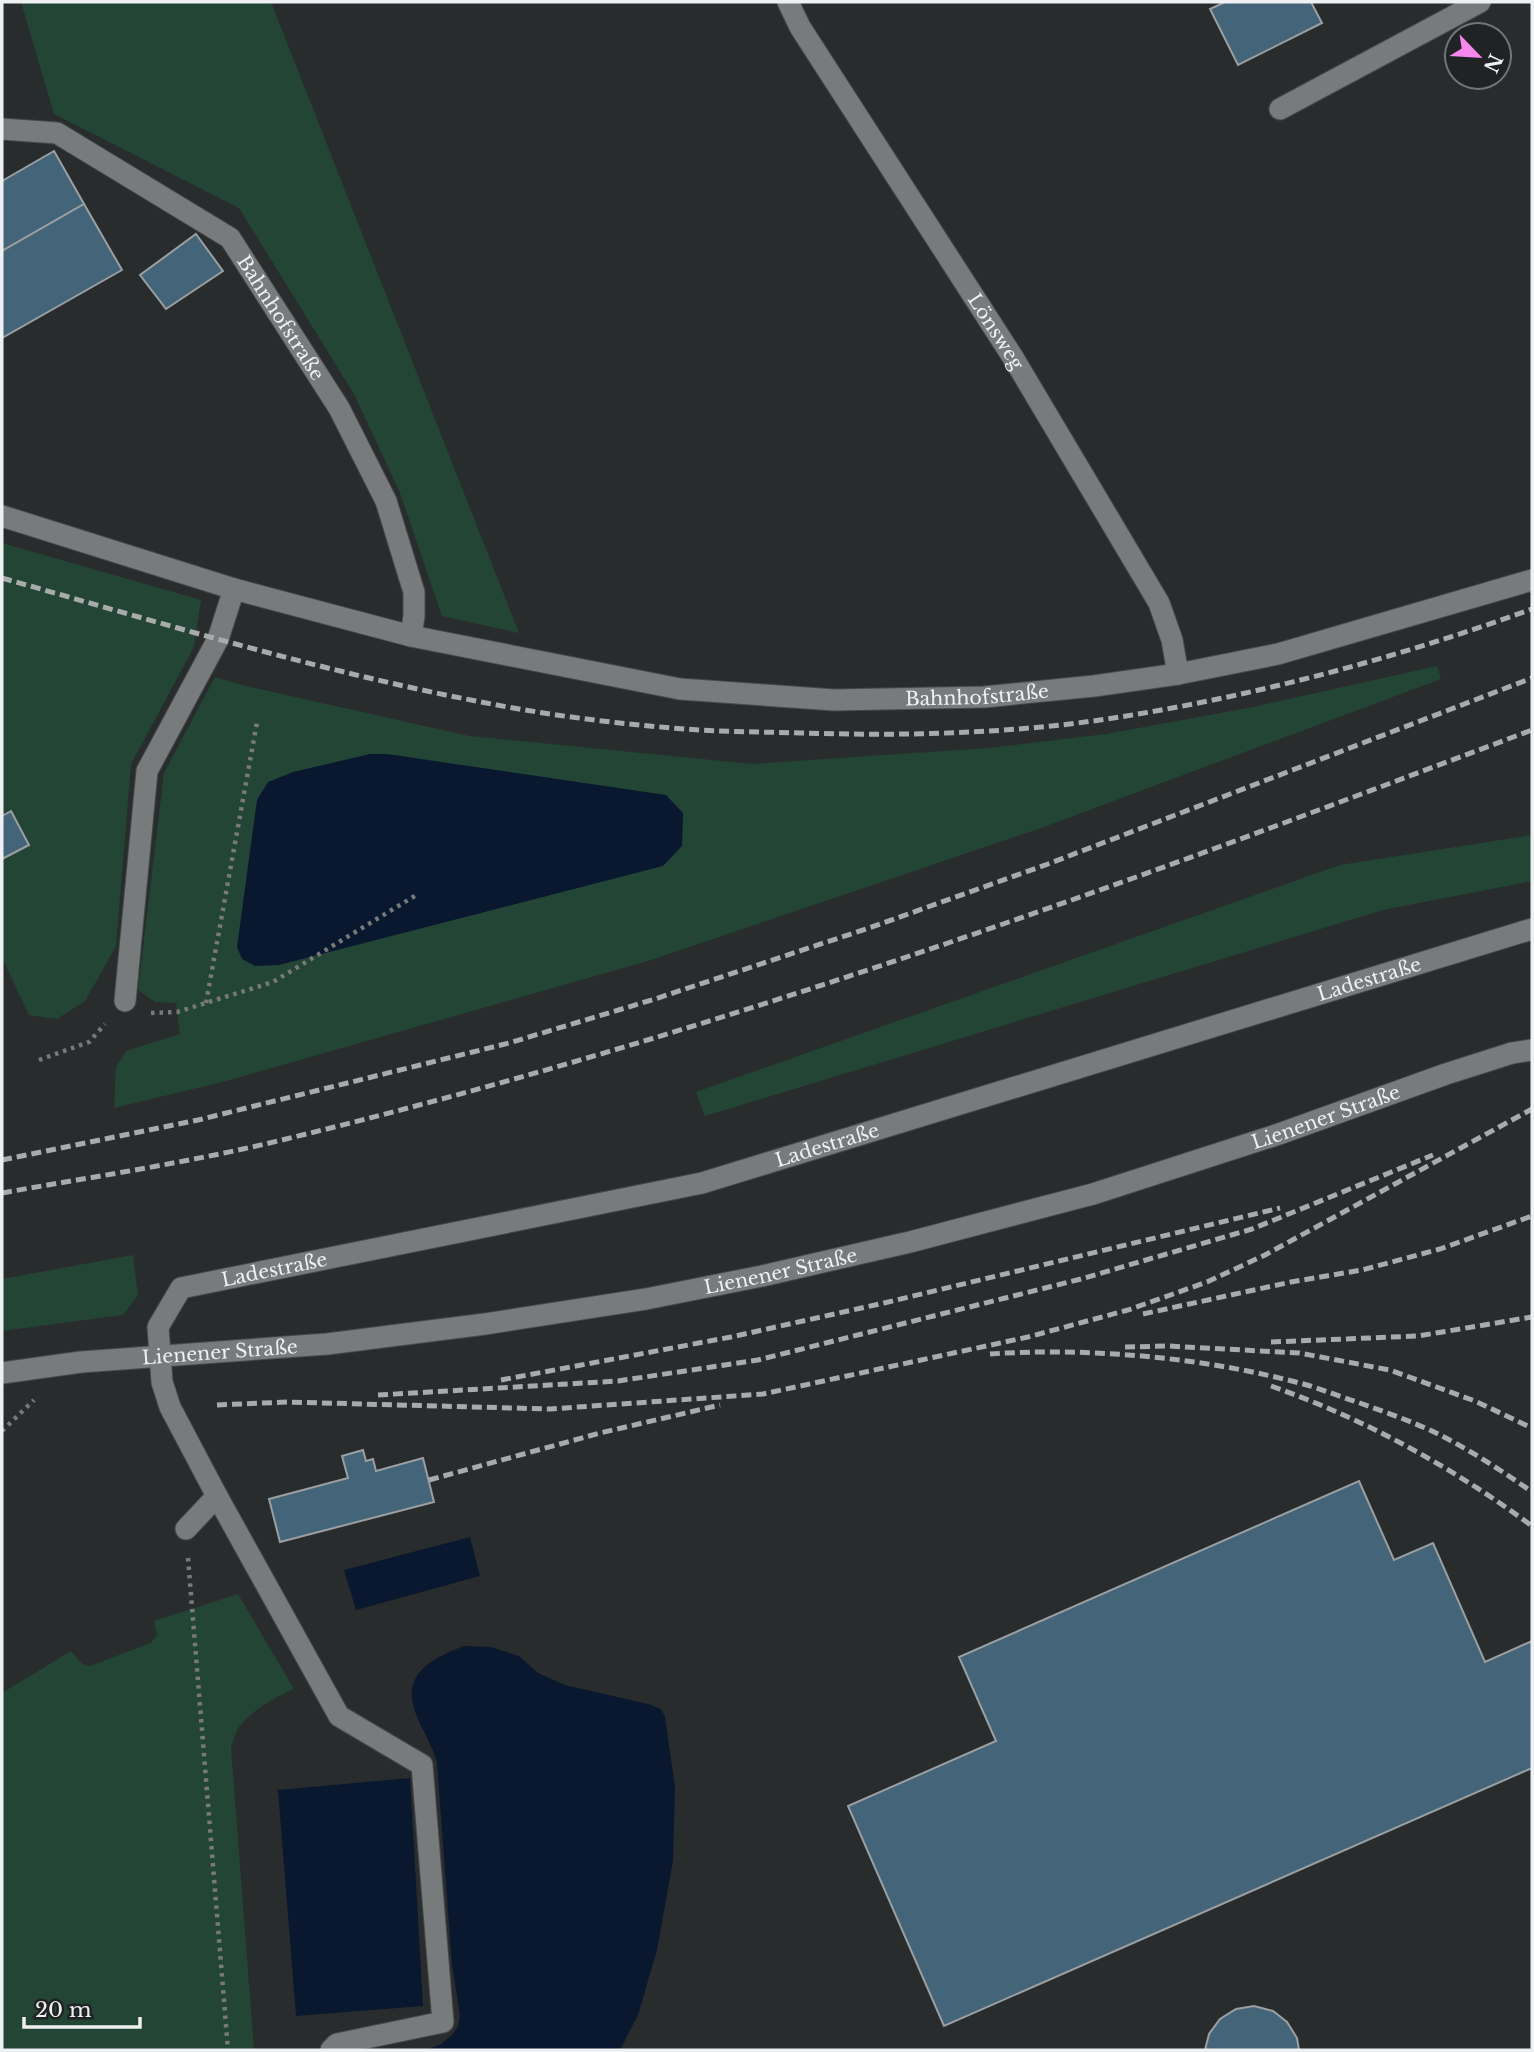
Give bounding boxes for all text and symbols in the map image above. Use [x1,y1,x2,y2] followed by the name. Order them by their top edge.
[1443,21,1513,91] north arrow
[1479,50,1507,76] text: N
[232,251,330,384] street label: Bahnhofstraße
[963,289,1029,374] street label: Lönsweg
[905,679,1050,710] street label: Bahnhofstraße
[1314,952,1424,1006] street label: Ladestraße
[1248,1080,1403,1154] street label: Lienener Straße
[772,1118,882,1171] street label: Ladestraße
[702,1243,859,1299] street label: Lienener Straße
[219,1247,329,1291] street label: Ladestraße
[141,1335,299,1369] street label: Lienener Straße
[24,1986,140,2030] scale bar
[35,1997,92,2023] text: 20 m

